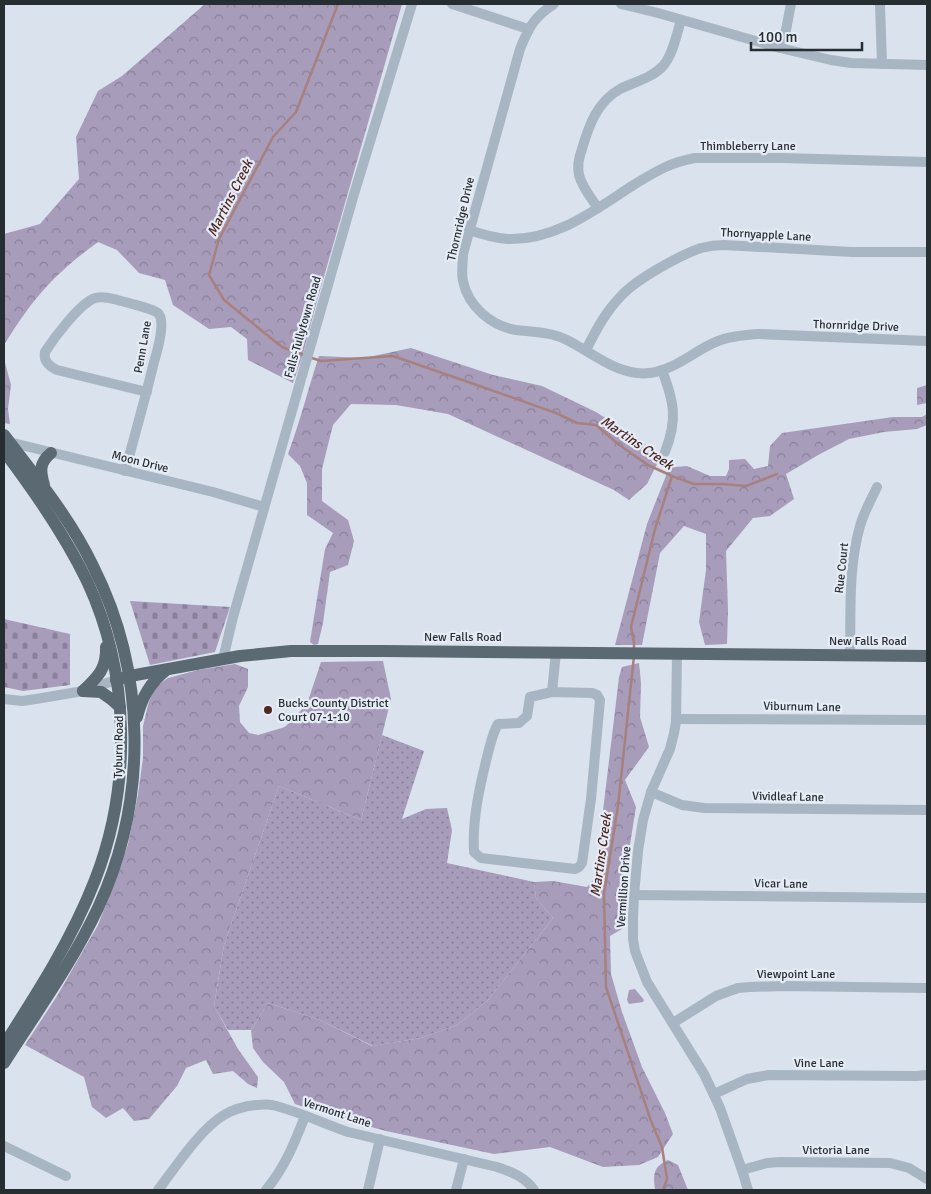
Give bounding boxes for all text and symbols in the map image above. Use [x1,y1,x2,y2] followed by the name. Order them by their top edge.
[751,20,862,52] scale bar
[758,28,798,46] text: 100 m
[700,139,796,154] street label: Thimbleberry Lane
[203,155,258,239] water label: Martins Creek
[444,176,478,262] street label: Thornridge Drive
[720,225,812,245] street label: Thornyapple Lane
[281,274,325,380] street label: Falls-Tullytown Road
[813,317,899,335] street label: Thornridge Drive
[131,320,155,374] street label: Penn Lane
[597,412,678,475] water label: Martins Creek
[110,448,170,476] street label: Moon Drive
[832,542,852,594] street label: Rue Court
[424,630,502,645] street label: New Falls Road
[829,634,907,649] street label: New Falls Road
[278,696,389,725] place label: Bucks County District Court 07-1-10
[763,699,841,715] street label: Viburnum Lane
[262,704,274,716] marker: Bucks County District Court 07-1-10
[111,715,127,779] street label: Tyburn Road
[752,789,824,805] street label: Vividleaf Lane
[587,810,616,898] water label: Martins Creek
[614,846,634,928] street label: Vermillion Drive
[754,876,808,892] street label: Vicar Lane
[757,967,835,982] street label: Viewpoint Lane
[794,1056,844,1071] street label: Vine Lane
[301,1095,373,1131] street label: Vermont Lane
[802,1143,870,1158] street label: Victoria Lane

